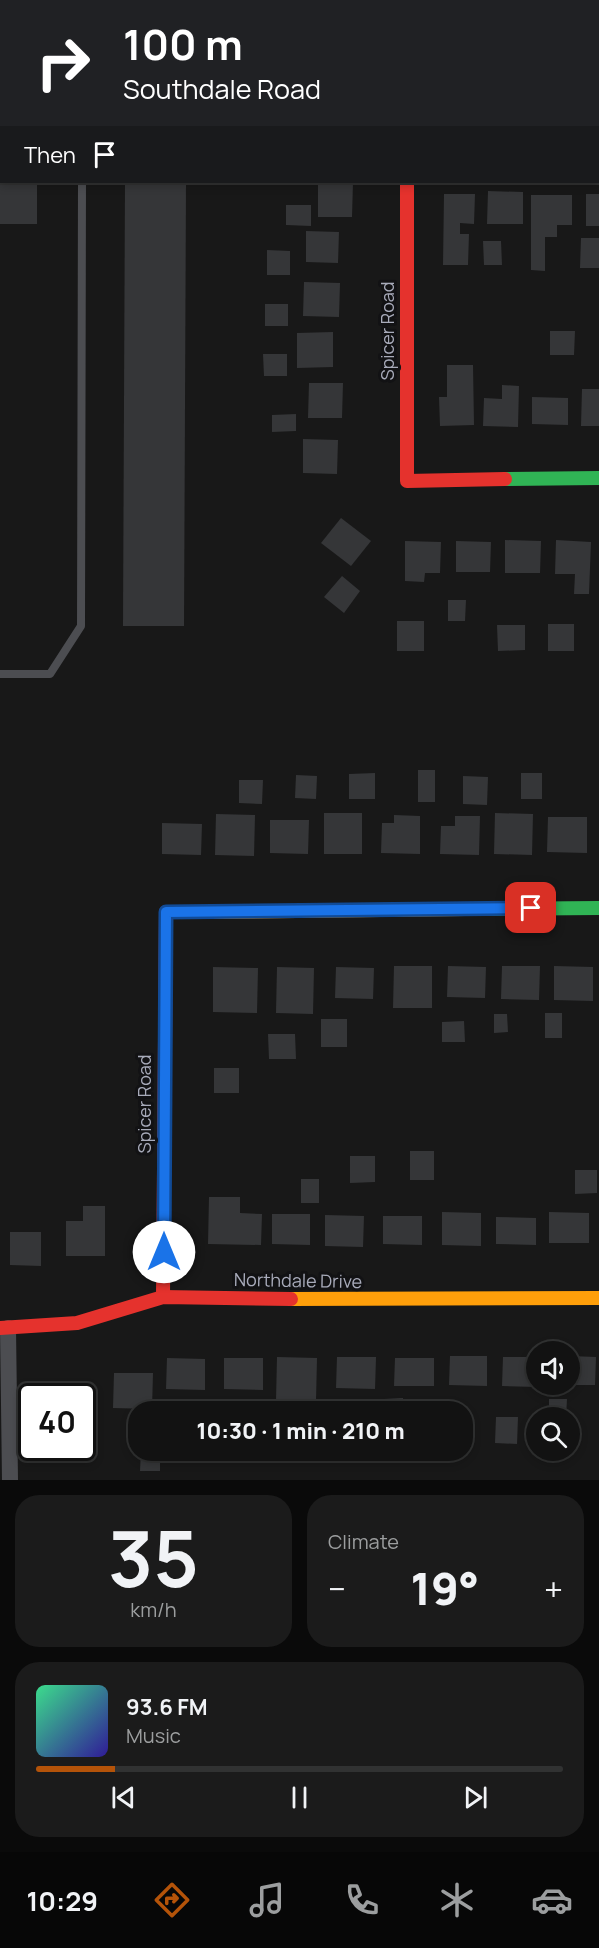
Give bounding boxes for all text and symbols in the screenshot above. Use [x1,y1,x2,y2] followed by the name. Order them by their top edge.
[123,15,243,73] text: 100 m
[24,24,102,102] icon: right
[123,70,321,107] text: Southdale Road
[88,138,121,171] icon: arrive
[24,140,76,170] text: Then
[375,282,399,380] street label: Spicer Road
[505,882,556,933] pin
[514,891,547,924] icon: arrive
[132,1055,156,1153] street label: Spicer Road
[132,1220,196,1284] position arrow
[234,1267,362,1293] street label: Northdale Drive
[526,1341,580,1461] map controls
[526,1341,580,1395] button: sound
[18,1383,96,1461] speed limit sign: 40
[526,1407,580,1461] button: search
[196,1416,405,1446] text: 10:30 · 1 min · 210 m
[108,1504,199,1610] text: 35
[328,1528,399,1555] text: Climate
[411,1557,479,1619] text: 19°
[328,1566,346,1611] text: −
[544,1566,563,1611] text: +
[130,1596,177,1623] text: km/h
[126,1692,208,1722] text: 93.6 FM
[126,1722,181,1749] text: Music
[107,1781,140,1814] icon: previous
[283,1781,316,1814] icon: pause
[459,1781,492,1814] icon: next
[151,1879,193,1921] icon: directions
[246,1879,288,1921] icon: music
[341,1879,383,1921] icon: phone
[436,1879,478,1921] icon: climate
[531,1879,573,1921] icon: car
[26,1882,98,1919] text: 10:29

